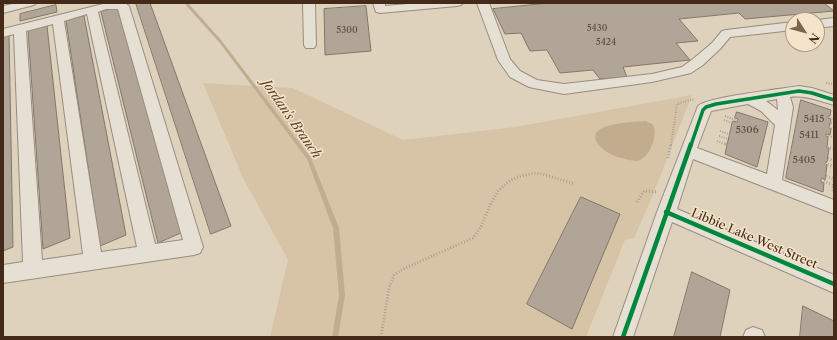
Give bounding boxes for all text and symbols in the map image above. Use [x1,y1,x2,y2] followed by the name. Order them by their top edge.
[785,12,825,52] north arrow
[587,23,607,33] house number: 5430
[336,25,358,35] house number: 5300
[805,30,822,46] text: N
[596,37,616,47] house number: 5424
[258,76,324,162] water label: Jordan's Branch
[804,113,824,125] house number: 5415
[735,124,759,136] house number: 5306
[799,129,819,141] house number: 5411
[793,154,815,166] house number: 5405
[689,206,819,272] street label: Libbie Lake West Street

